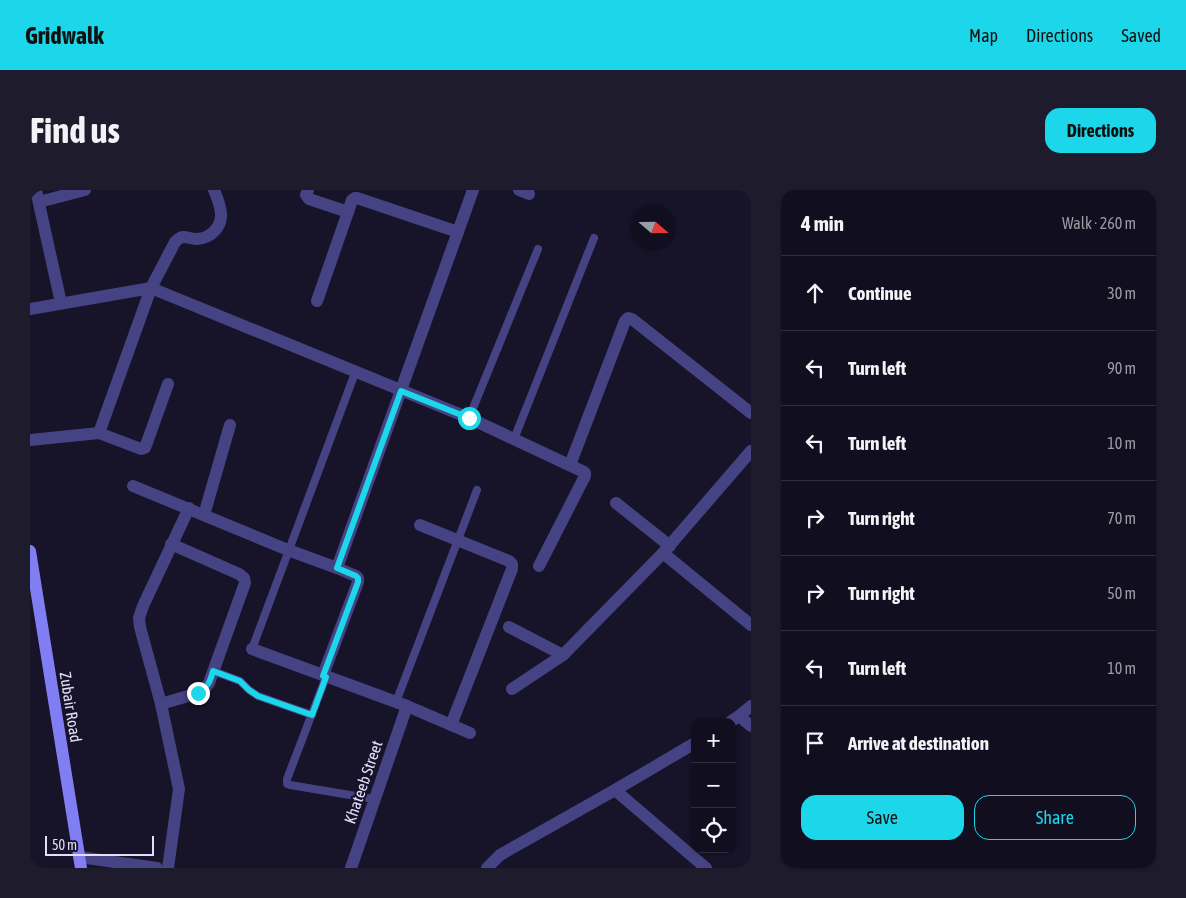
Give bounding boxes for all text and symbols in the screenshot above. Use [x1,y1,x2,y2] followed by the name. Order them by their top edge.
[25,22,104,49] text: Gridwalk
[969,25,998,46] text: Map
[1026,25,1093,46] text: Directions
[1121,25,1161,46] text: Saved
[1045,108,1156,153] button: Directions
[30,110,120,150] text: Find us
[631,205,676,250] north arrow
[801,211,844,235] text: 4 min
[1062,214,1136,232] text: Walk · 260 m
[801,279,829,307] icon: ahead
[848,282,912,304] text: Continue
[1107,284,1136,302] text: 30 m
[801,354,829,382] icon: left
[848,357,906,379] text: Turn left
[1107,359,1136,377] text: 90 m
[458,407,481,430] route start
[801,429,829,457] icon: left
[848,432,906,454] text: Turn left
[1107,434,1136,452] text: 10 m
[801,504,829,532] icon: right
[848,507,915,529] text: Turn right
[1107,509,1136,527] text: 70 m
[801,579,829,607] icon: right
[848,582,915,604] text: Turn right
[1107,584,1136,602] text: 50 m
[801,654,829,682] icon: left
[848,657,906,679] text: Turn left
[1107,659,1136,677] text: 10 m
[57,670,85,744] street label: Zubair Road
[187,682,210,705] route end
[691,718,736,853] map controls
[691,718,736,763] button: +
[801,729,829,757] icon: arrive
[848,732,989,754] text: Arrive at destination
[340,738,386,826] street label: Khateeb Street
[691,763,736,808] button: −
[801,795,964,840] button: Save
[974,795,1136,840] button: Share
[691,808,736,853] button: locate
[45,833,154,856] scale bar
[52,837,77,853] text: 50 m

